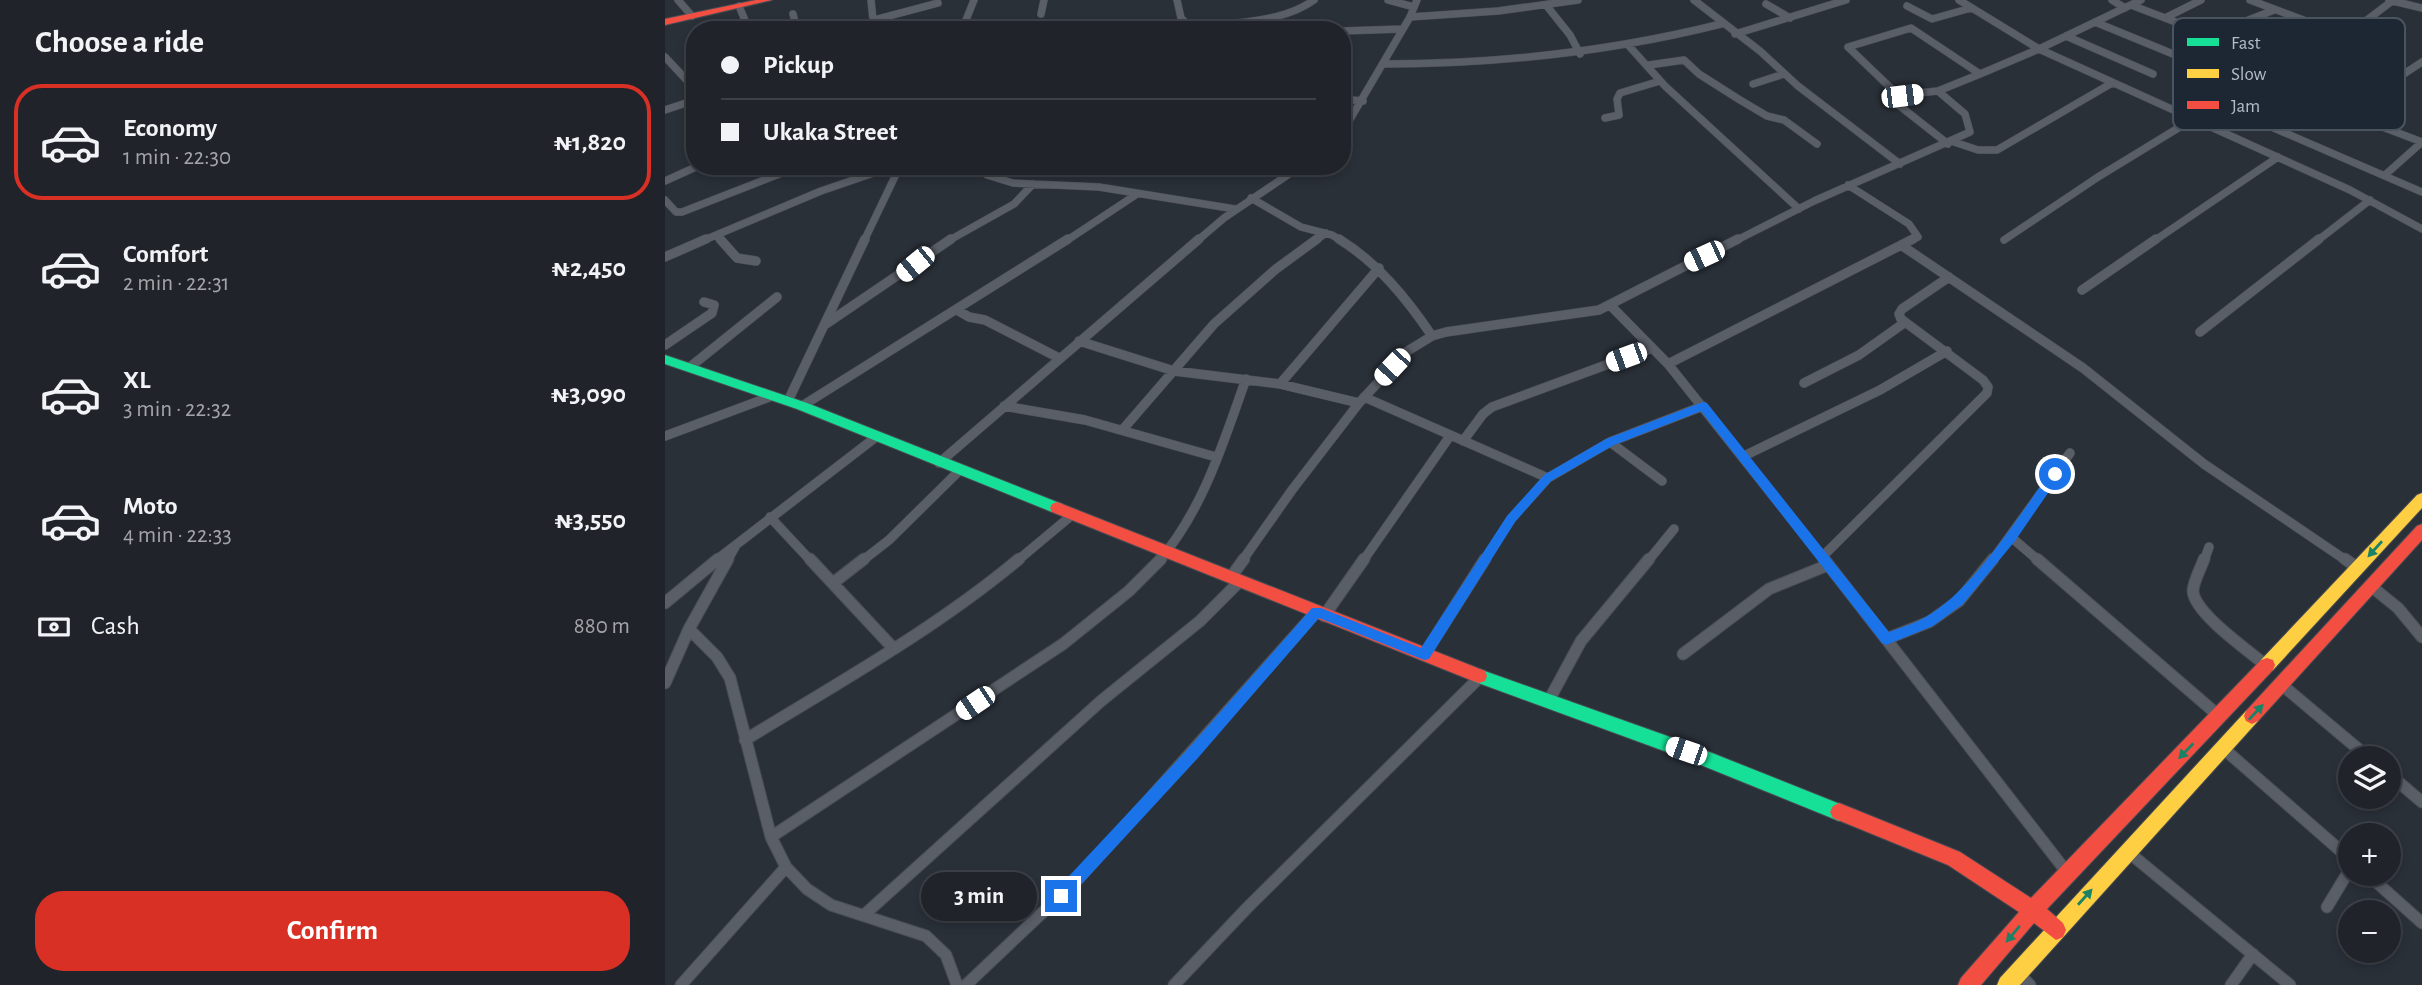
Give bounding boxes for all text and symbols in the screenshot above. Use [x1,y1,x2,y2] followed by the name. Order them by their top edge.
[2173,18,2405,130] legend
[35,26,204,58] text: Choose a ride
[2231,34,2261,53] text: Fast
[763,52,834,78] text: Pickup
[2231,65,2267,84] text: Slow
[1880,83,1925,109] car
[2231,97,2260,116] text: Jam
[39,111,102,174] icon: car
[123,115,217,141] text: Economy
[763,119,898,145] text: Ukaka Street
[554,129,626,155] text: ₦1,820
[123,146,231,169] text: 1 min · 22:30
[39,237,102,300] icon: car
[1681,238,1728,274] car
[123,241,208,267] text: Comfort
[893,243,938,285] car
[552,255,626,281] text: ₦2,450
[123,272,230,295] text: 2 min · 22:31
[1603,340,1650,374] car
[1370,344,1415,390] car
[39,363,102,426] icon: car
[123,367,150,393] text: XL
[551,381,626,407] text: ₦3,090
[123,398,231,421] text: 3 min · 22:32
[2039,458,2071,490] route start
[39,489,102,552] icon: car
[123,493,178,519] text: Moto
[554,507,626,533] text: ₦3,550
[123,524,232,547] text: 4 min · 22:33
[2368,540,2384,557] one-way arrow
[35,608,73,646] icon: cash
[91,613,140,639] text: Cash
[574,615,630,638] text: 880 m
[952,683,999,723] car
[2248,704,2265,721] one-way arrow
[1663,734,1710,768] car
[2179,742,2195,759] one-way arrow
[2338,746,2401,963] map controls
[2338,746,2401,809] button: layers
[2338,823,2401,886] button: +
[921,872,1037,920] callout: 3 min
[1045,880,1077,912] route end
[954,885,1004,908] text: 3 min
[2077,888,2093,906] one-way arrow
[35,891,630,971] button: Confirm
[2338,900,2401,963] button: −
[2006,925,2021,942] one-way arrow

